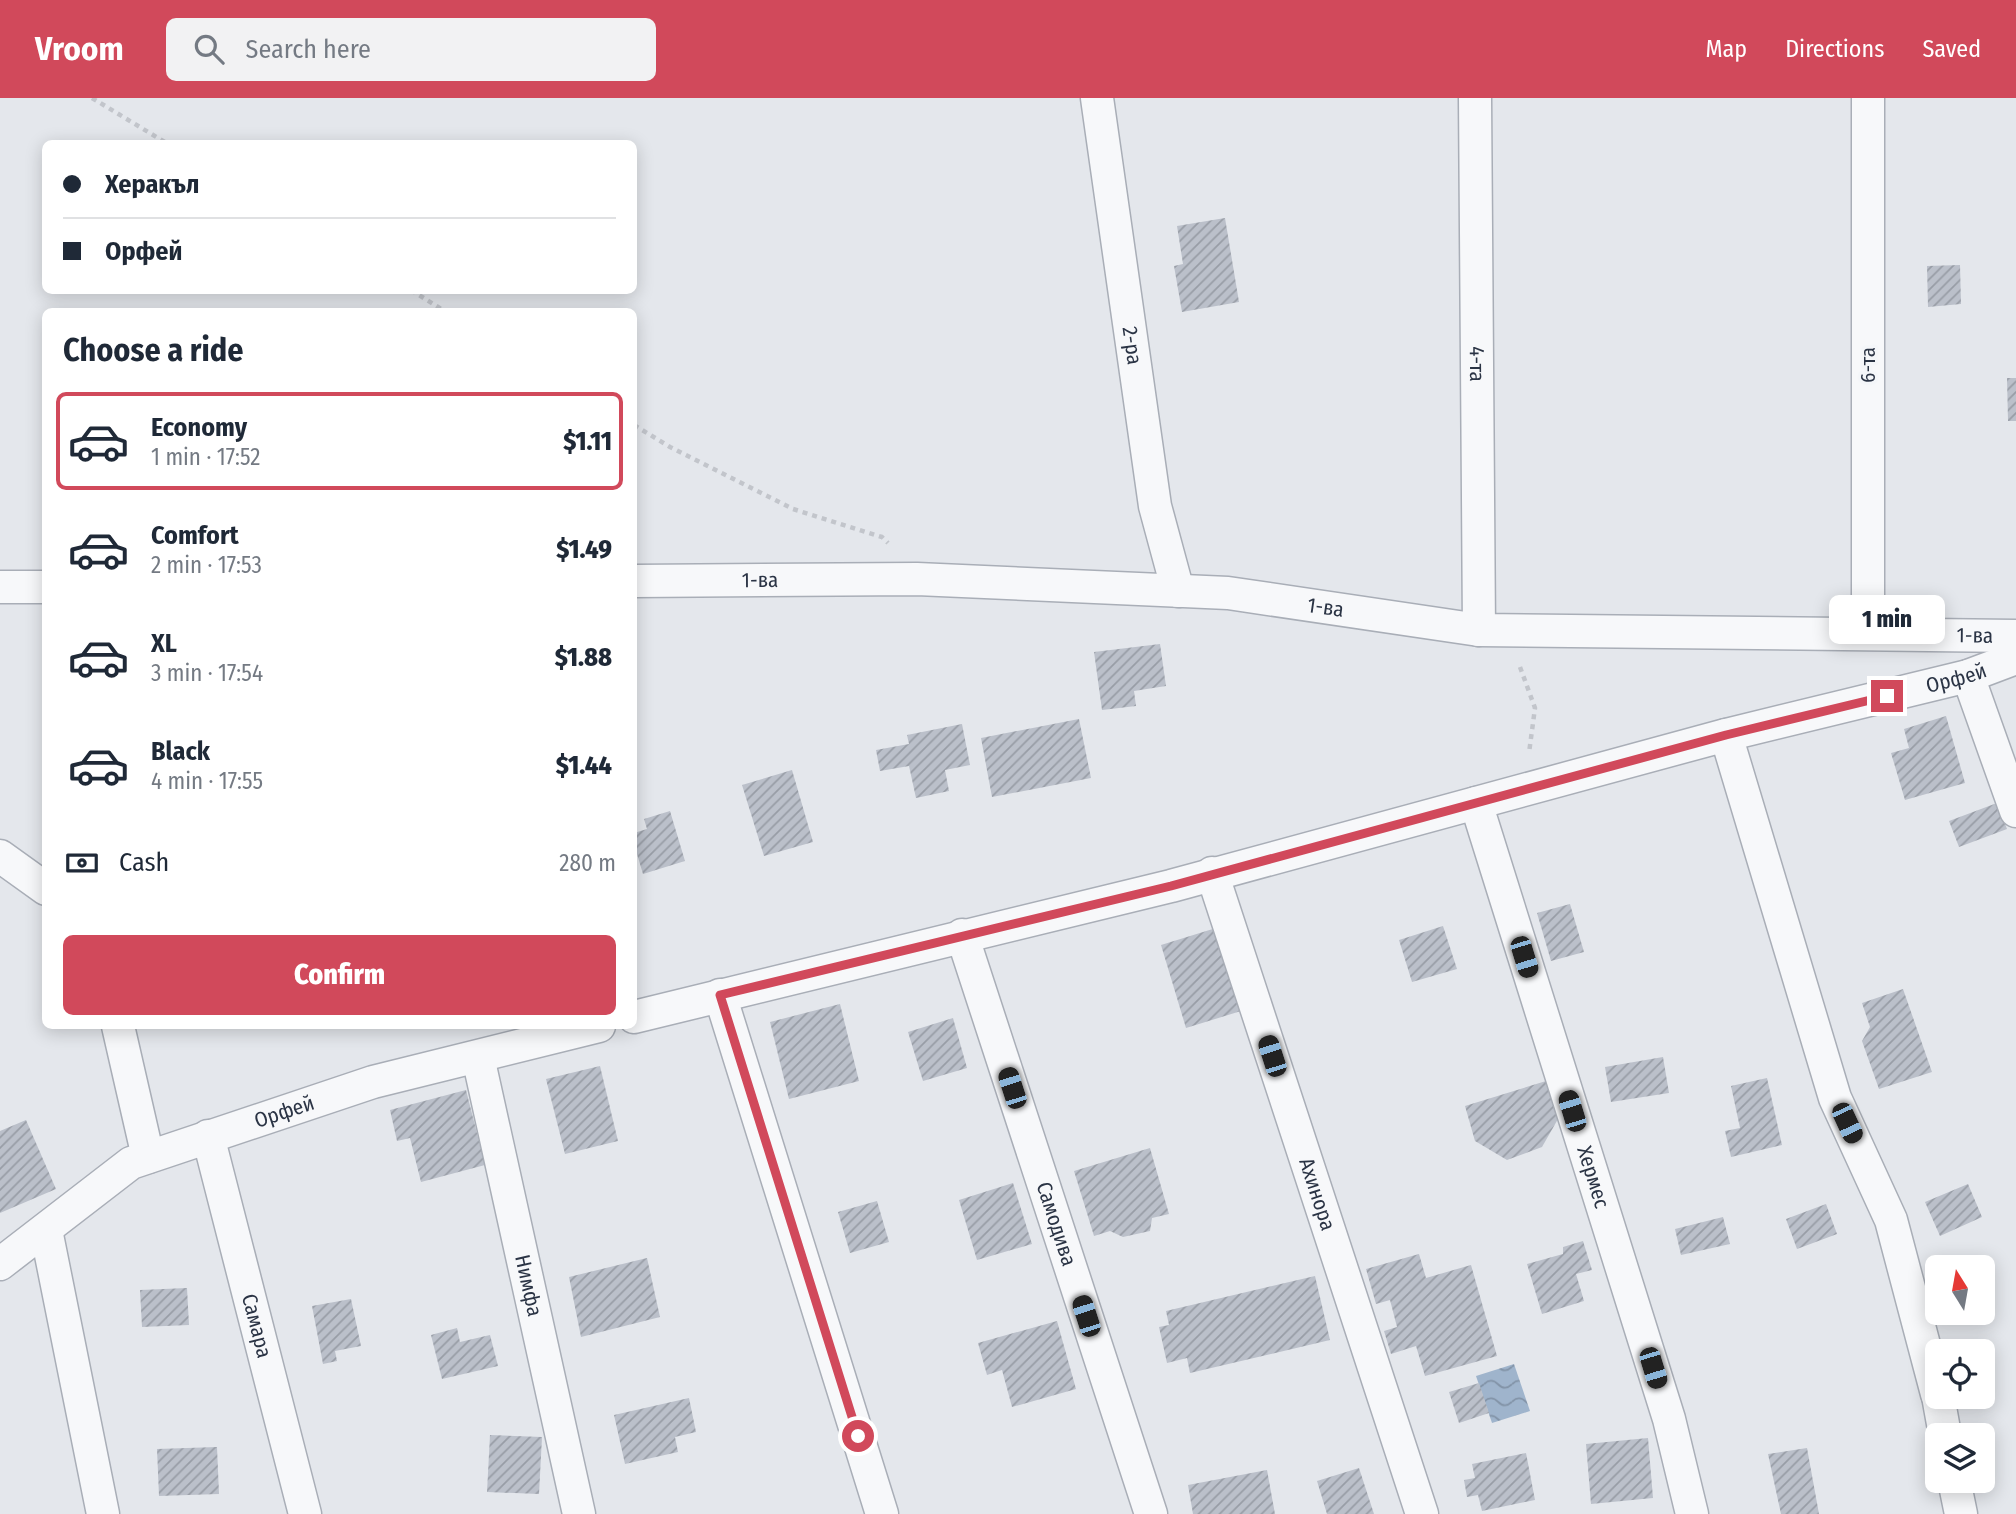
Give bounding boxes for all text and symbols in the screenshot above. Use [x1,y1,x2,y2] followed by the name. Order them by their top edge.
[166,18,656,81] search box
[35,29,124,69] text: Vroom
[190,30,228,68] icon: search
[246,34,371,65] text: Search here
[1706,35,1747,63] text: Map
[1785,35,1884,63] text: Directions
[1922,35,1981,63] text: Saved
[105,169,199,200] text: Херакъл
[105,236,182,267] text: Орфей
[1117,325,1148,366] street label: 2-ра
[63,331,244,369] text: Choose a ride
[1464,346,1490,382] street label: 4-та
[1855,347,1881,383] street label: 6-та
[67,410,130,473] icon: car
[151,412,247,443] text: Economy
[563,426,612,457] text: $1.11
[151,443,260,471] text: 1 min · 17:52
[67,518,130,581] icon: car
[151,520,239,551] text: Comfort
[556,534,612,565] text: $1.49
[151,551,262,579] text: 2 min · 17:53
[742,567,778,593] street label: 1-ва
[1306,592,1346,623] street label: 1-ва
[1829,594,1945,644] callout: 1 min
[1862,605,1912,633] text: 1 min
[1956,622,1993,649] street label: 1-ва
[67,626,130,689] icon: car
[151,628,177,659] text: XL
[555,642,612,673] text: $1.88
[1923,657,1990,699] street label: Орфей
[151,659,263,687] text: 3 min · 17:54
[1871,680,1903,712] route end
[67,734,130,797] icon: car
[151,736,210,767] text: Black
[556,750,612,781] text: $1.44
[151,767,263,795] text: 4 min · 17:55
[63,844,101,882] icon: cash
[119,847,169,878] text: Cash
[559,849,616,877] text: 280 m
[1508,934,1541,980] car
[63,935,616,1015] button: Confirm
[1256,1033,1289,1079] car
[996,1065,1029,1111] car
[1556,1088,1589,1134] car
[251,1090,318,1134] street label: Орфей
[1829,1100,1866,1146] car
[1571,1143,1615,1211] street label: Хермес
[1293,1154,1341,1234] street label: Ахинора
[1030,1179,1082,1269] street label: Самодива
[509,1252,548,1319] street label: Нимфа
[1925,1255,1995,1325] north arrow
[1925,1255,1995,1493] map controls
[236,1291,277,1361] street label: Самара
[1070,1293,1103,1339] car
[1925,1339,1995,1409] button: locate
[1637,1345,1670,1391] car
[842,1420,874,1452] route start
[1925,1423,1995,1493] button: layers

